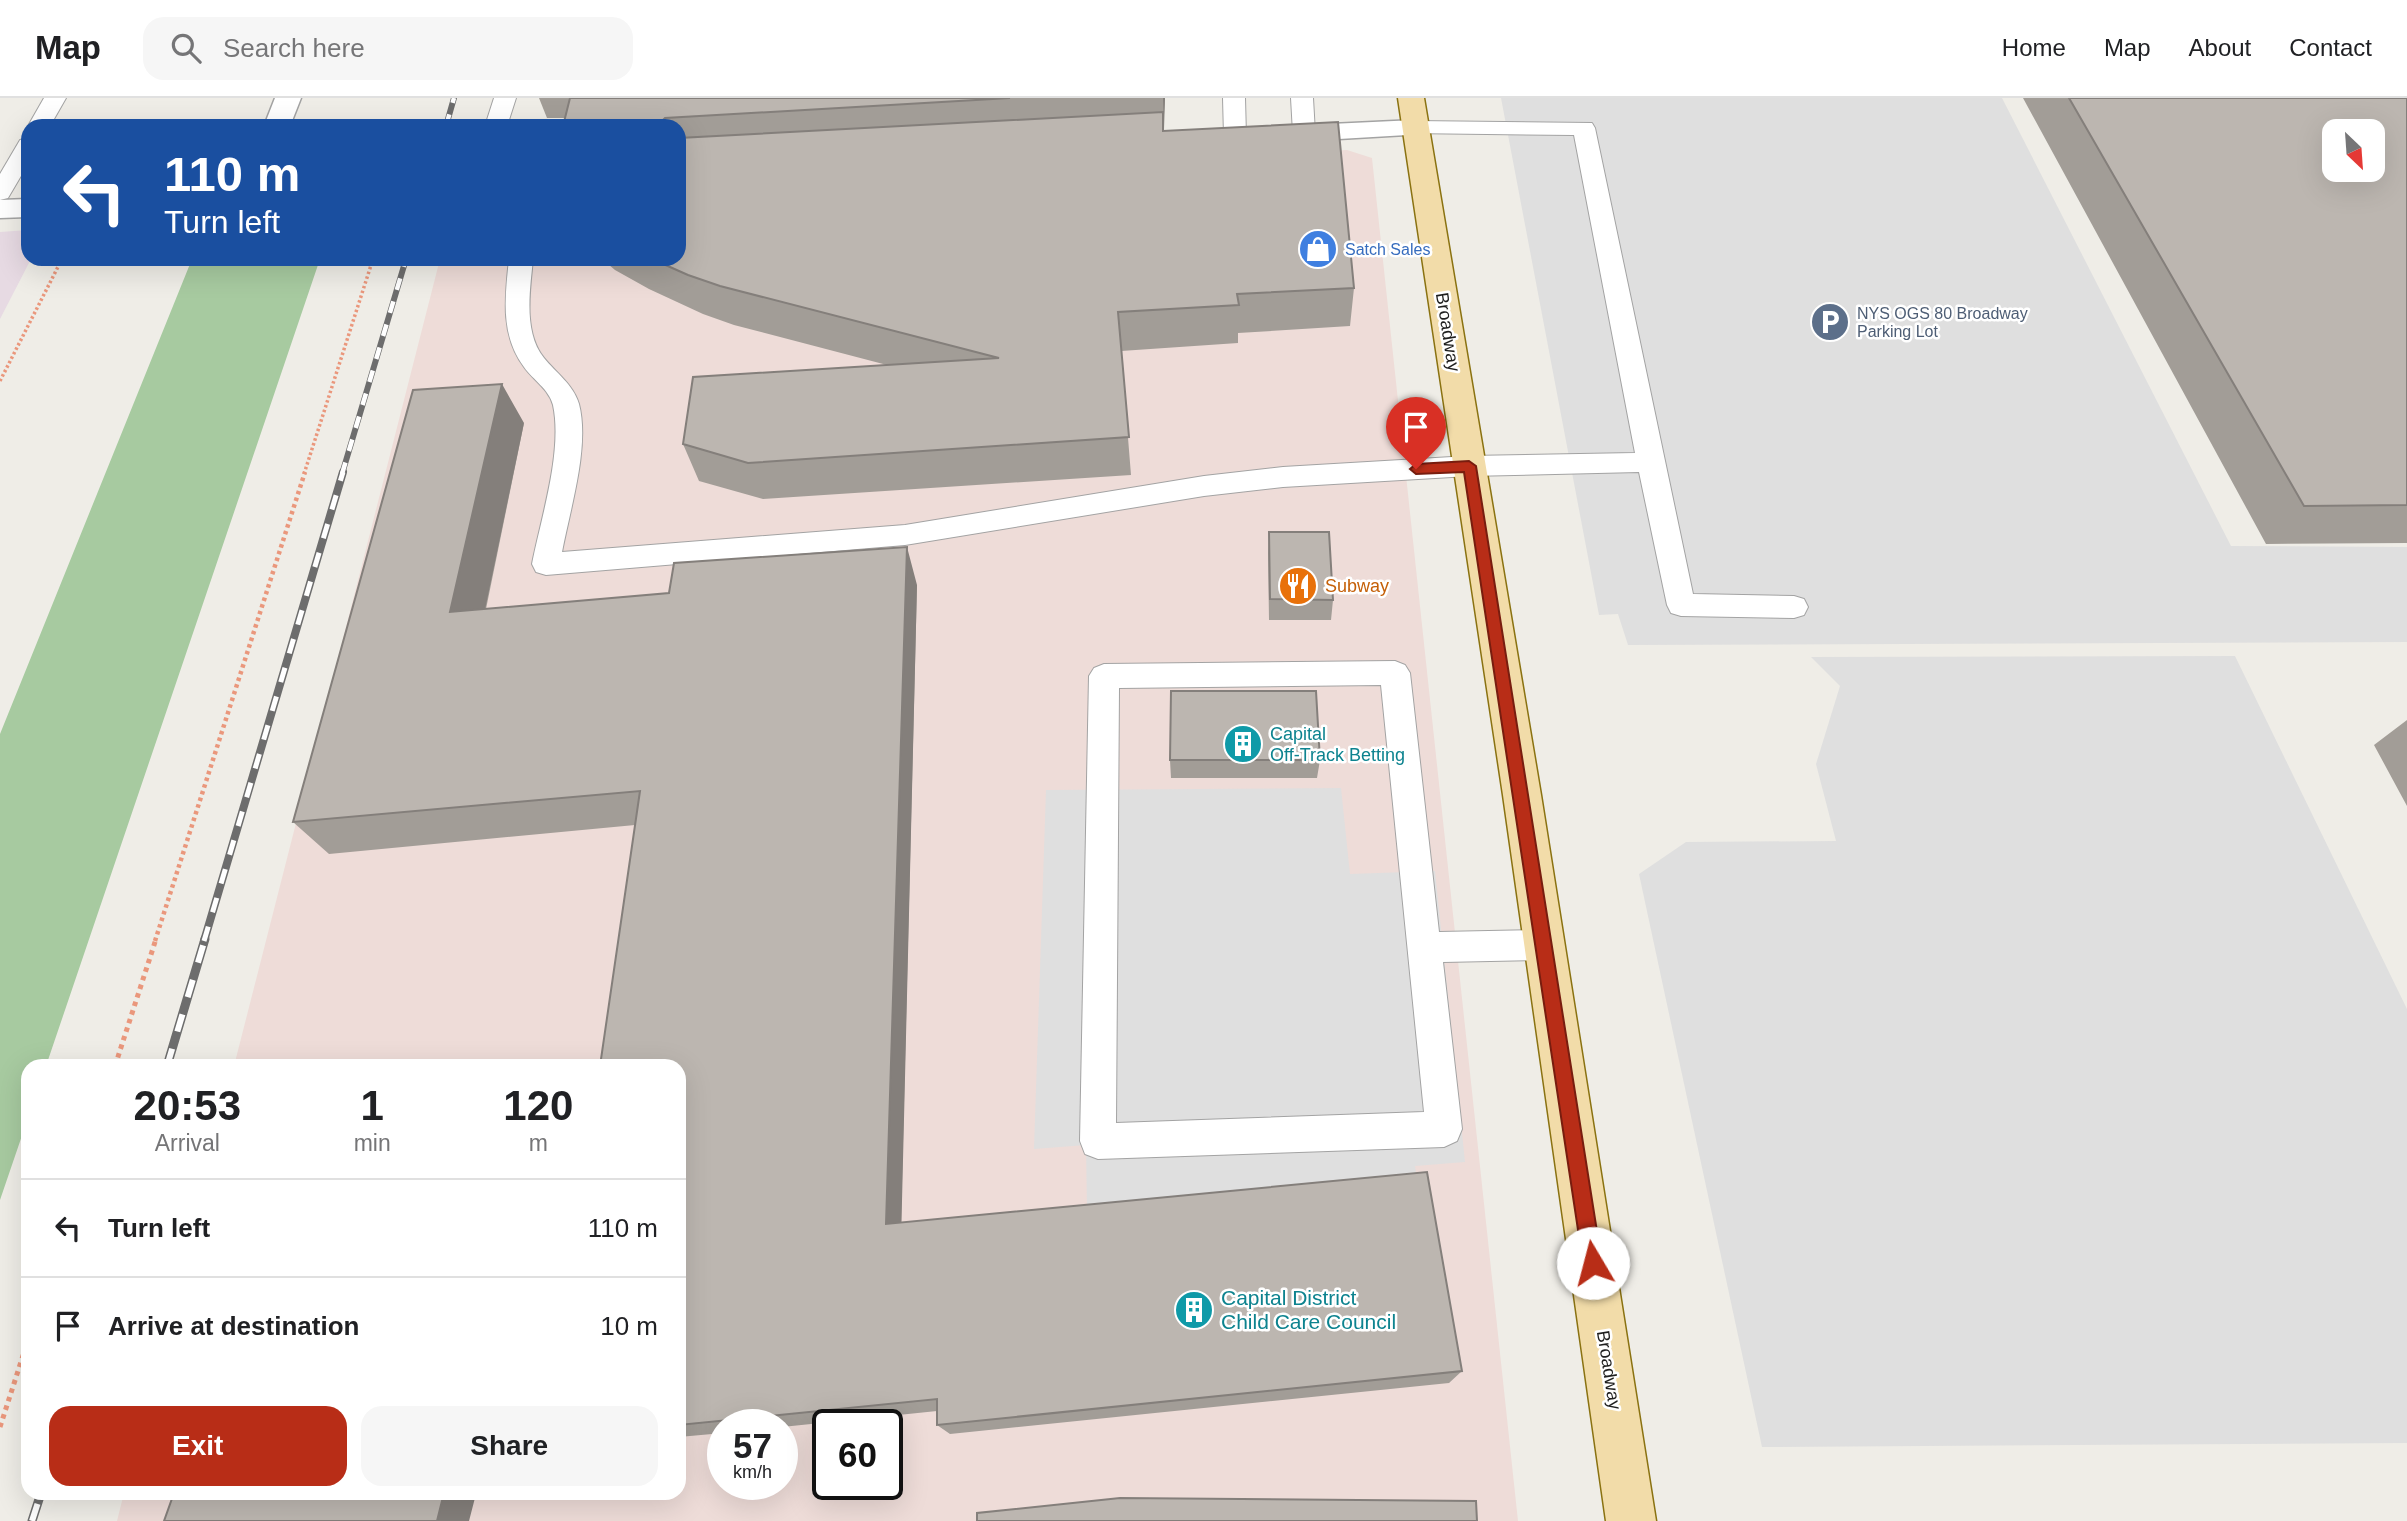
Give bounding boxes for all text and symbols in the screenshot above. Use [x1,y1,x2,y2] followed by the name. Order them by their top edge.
[143,17,633,80] search box
[35,29,101,66] text: Map
[167,29,205,67] icon: search
[223,33,365,63] text: Search here
[2002,34,2066,61] text: Home
[2104,34,2151,61] text: Map
[2189,34,2251,61] text: About
[2289,34,2372,61] text: Contact
[2322,119,2385,182] north arrow
[2322,119,2385,182] map controls
[49,147,140,238] icon: left
[164,147,300,201] text: 110 m
[164,204,280,240] text: Turn left
[1297,228,1339,270] shop icon: Satch Sales
[1345,241,1430,258] place label: Satch Sales
[1432,291,1464,373] street label: Broadway
[1809,301,1851,343] parking icon: NYS OGS 80 Broadway Parking Lot
[1857,305,2028,340] place label: NYS OGS 80 Broadway Parking Lot
[1386,397,1446,469] pin
[1397,408,1435,446] icon: arrive
[1277,565,1319,607] restaurant icon: Subway
[1325,576,1389,596] place label: Subway
[1222,723,1264,765] building icon: Capital Off-Track Betting
[1270,724,1405,765] place label: Capital Off-Track Betting
[134,1082,241,1129] text: 20:53
[360,1082,384,1129] text: 1
[503,1082,573,1129] text: 120
[155,1130,220,1156] text: Arrival
[354,1130,391,1156] text: min
[529,1130,548,1156] text: m
[49,1209,87,1247] icon: left
[108,1213,210,1243] text: Turn left
[588,1213,658,1243] text: 110 m
[1556,1226,1630,1300] position arrow
[1221,1286,1396,1333] place label: Capital District Child Care Council
[1173,1289,1215,1331] building icon: Capital District Child Care Council
[49,1307,87,1345] icon: arrive
[108,1311,359,1341] text: Arrive at destination
[600,1311,658,1341] text: 10 m
[1593,1329,1625,1411] street label: Broadway
[49,1406,347,1486] button: Exit
[361,1406,658,1486] button: Share
[812,1409,903,1500] speed limit sign: 60
[733,1426,772,1465] text: 57
[733,1462,772,1482] text: km/h

